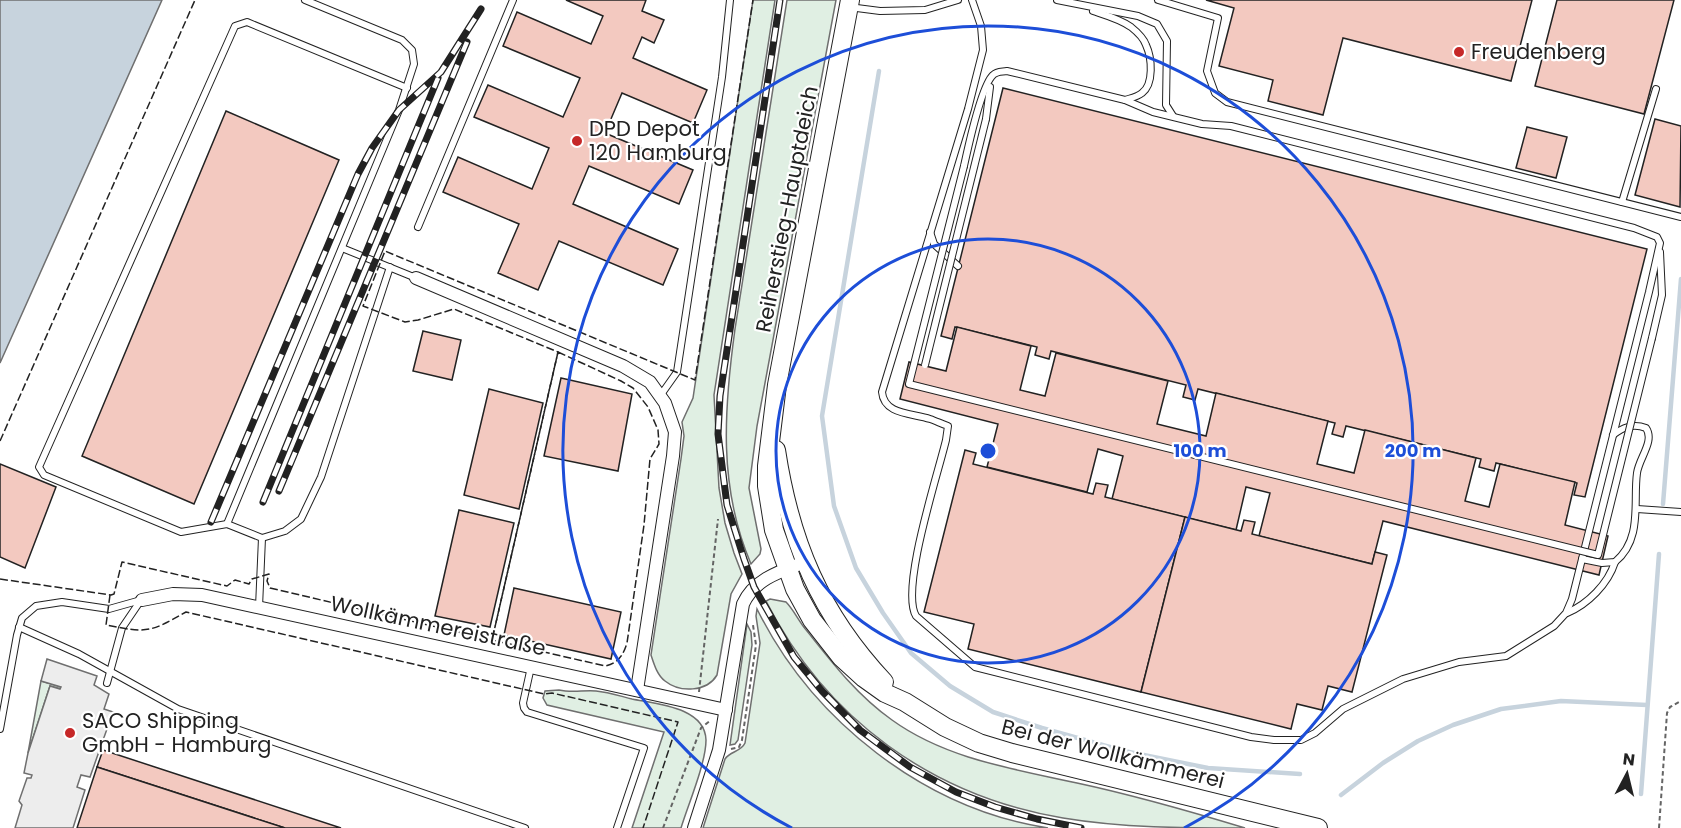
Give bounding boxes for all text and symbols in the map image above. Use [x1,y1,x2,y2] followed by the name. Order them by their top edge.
[1471,37,1606,66] place label: Freudenberg
[1452,45,1466,59] marker: Freudenberg
[748,83,825,335] street label: Reiherstieg-Hauptdeich
[589,114,727,167] place label: DPD Depot 120 Hamburg
[570,134,584,148] marker: DPD Depot 120 Hamburg
[1173,438,1227,463] text: 100 m
[1385,438,1441,463] text: 200 m
[978,441,998,461] centre of rings
[328,589,548,663] street label: Wollkämmereistraße
[82,706,272,759] place label: SACO Shipping GmbH - Hamburg
[999,712,1228,795] street label: Bei der Wollkämmerei
[63,726,77,740] marker: SACO Shipping GmbH - Hamburg
[1597,744,1657,804] north arrow
[1621,747,1636,772] text: N

